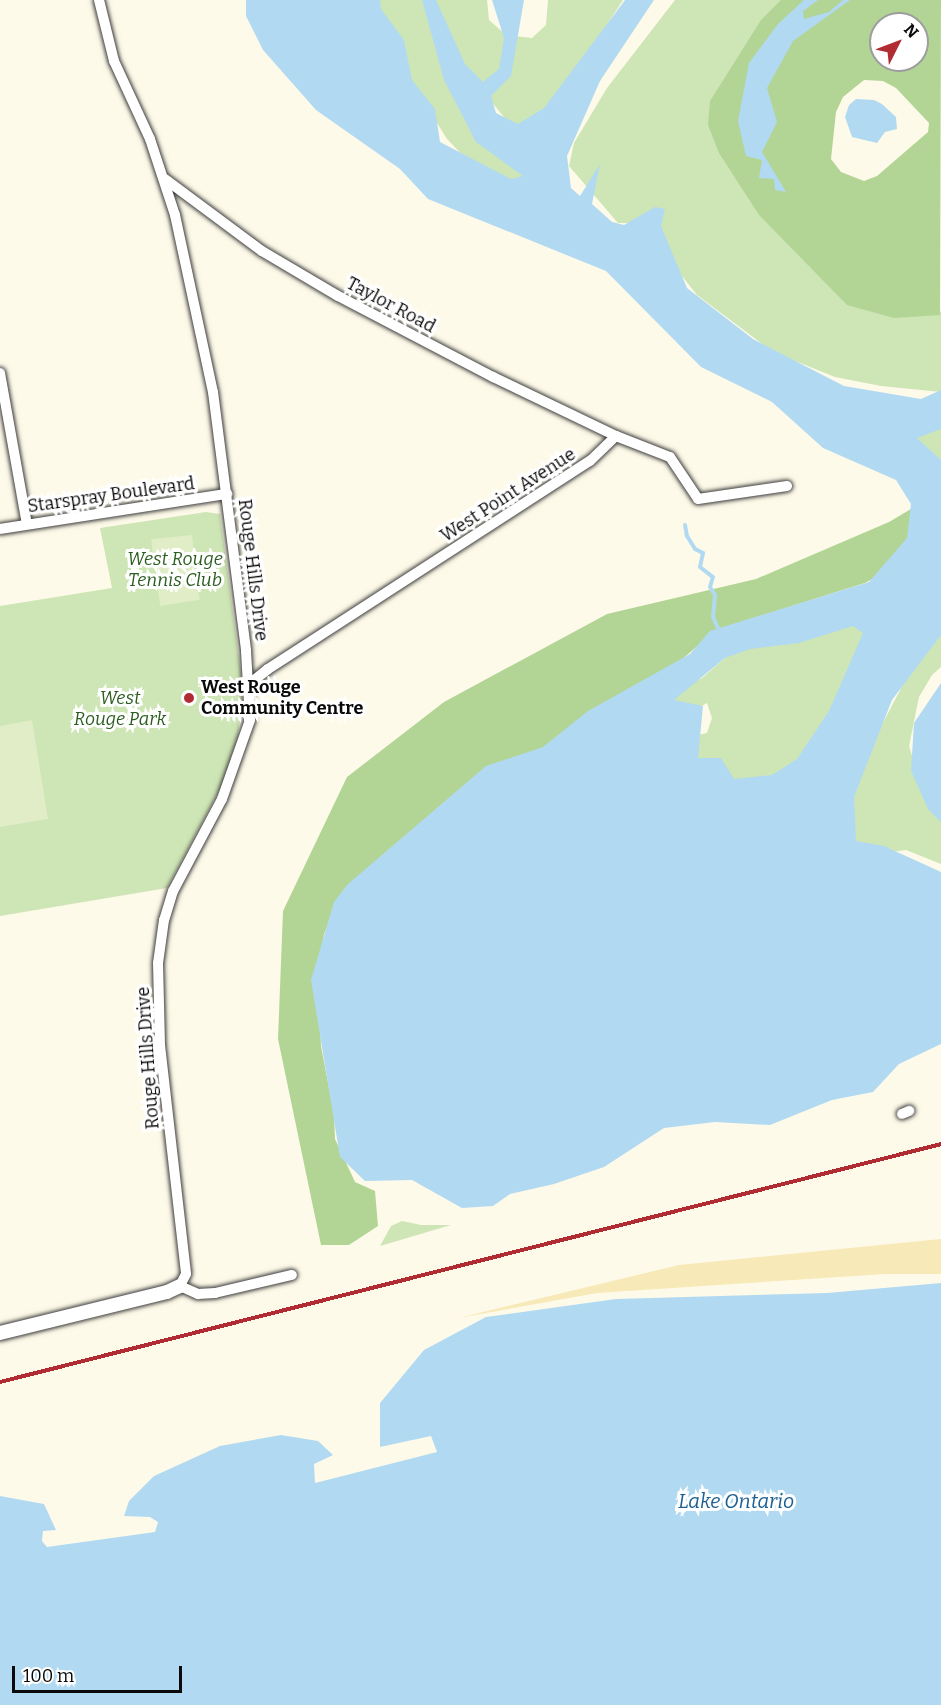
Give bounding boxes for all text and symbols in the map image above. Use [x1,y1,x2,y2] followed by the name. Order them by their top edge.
[869,12,929,72] north arrow
[900,20,922,42] text: N
[343,273,439,337] street label: Taylor Road
[436,443,580,547] street label: West Point Avenue
[26,473,196,517] street label: Starspray Boulevard
[234,498,272,642] street label: Rouge Hills Drive
[127,549,223,592] park label: West Rouge Tennis Club
[201,677,363,720] place label: West Rouge Community Centre
[74,688,166,730] park label: West Rouge Park
[182,691,196,705] marker: West Rouge Community Centre
[132,986,164,1130] street label: Rouge Hills Drive
[678,1489,794,1513] water label: Lake Ontario
[15,1654,184,1692] scale bar
[23,1665,74,1687] text: 100 m

